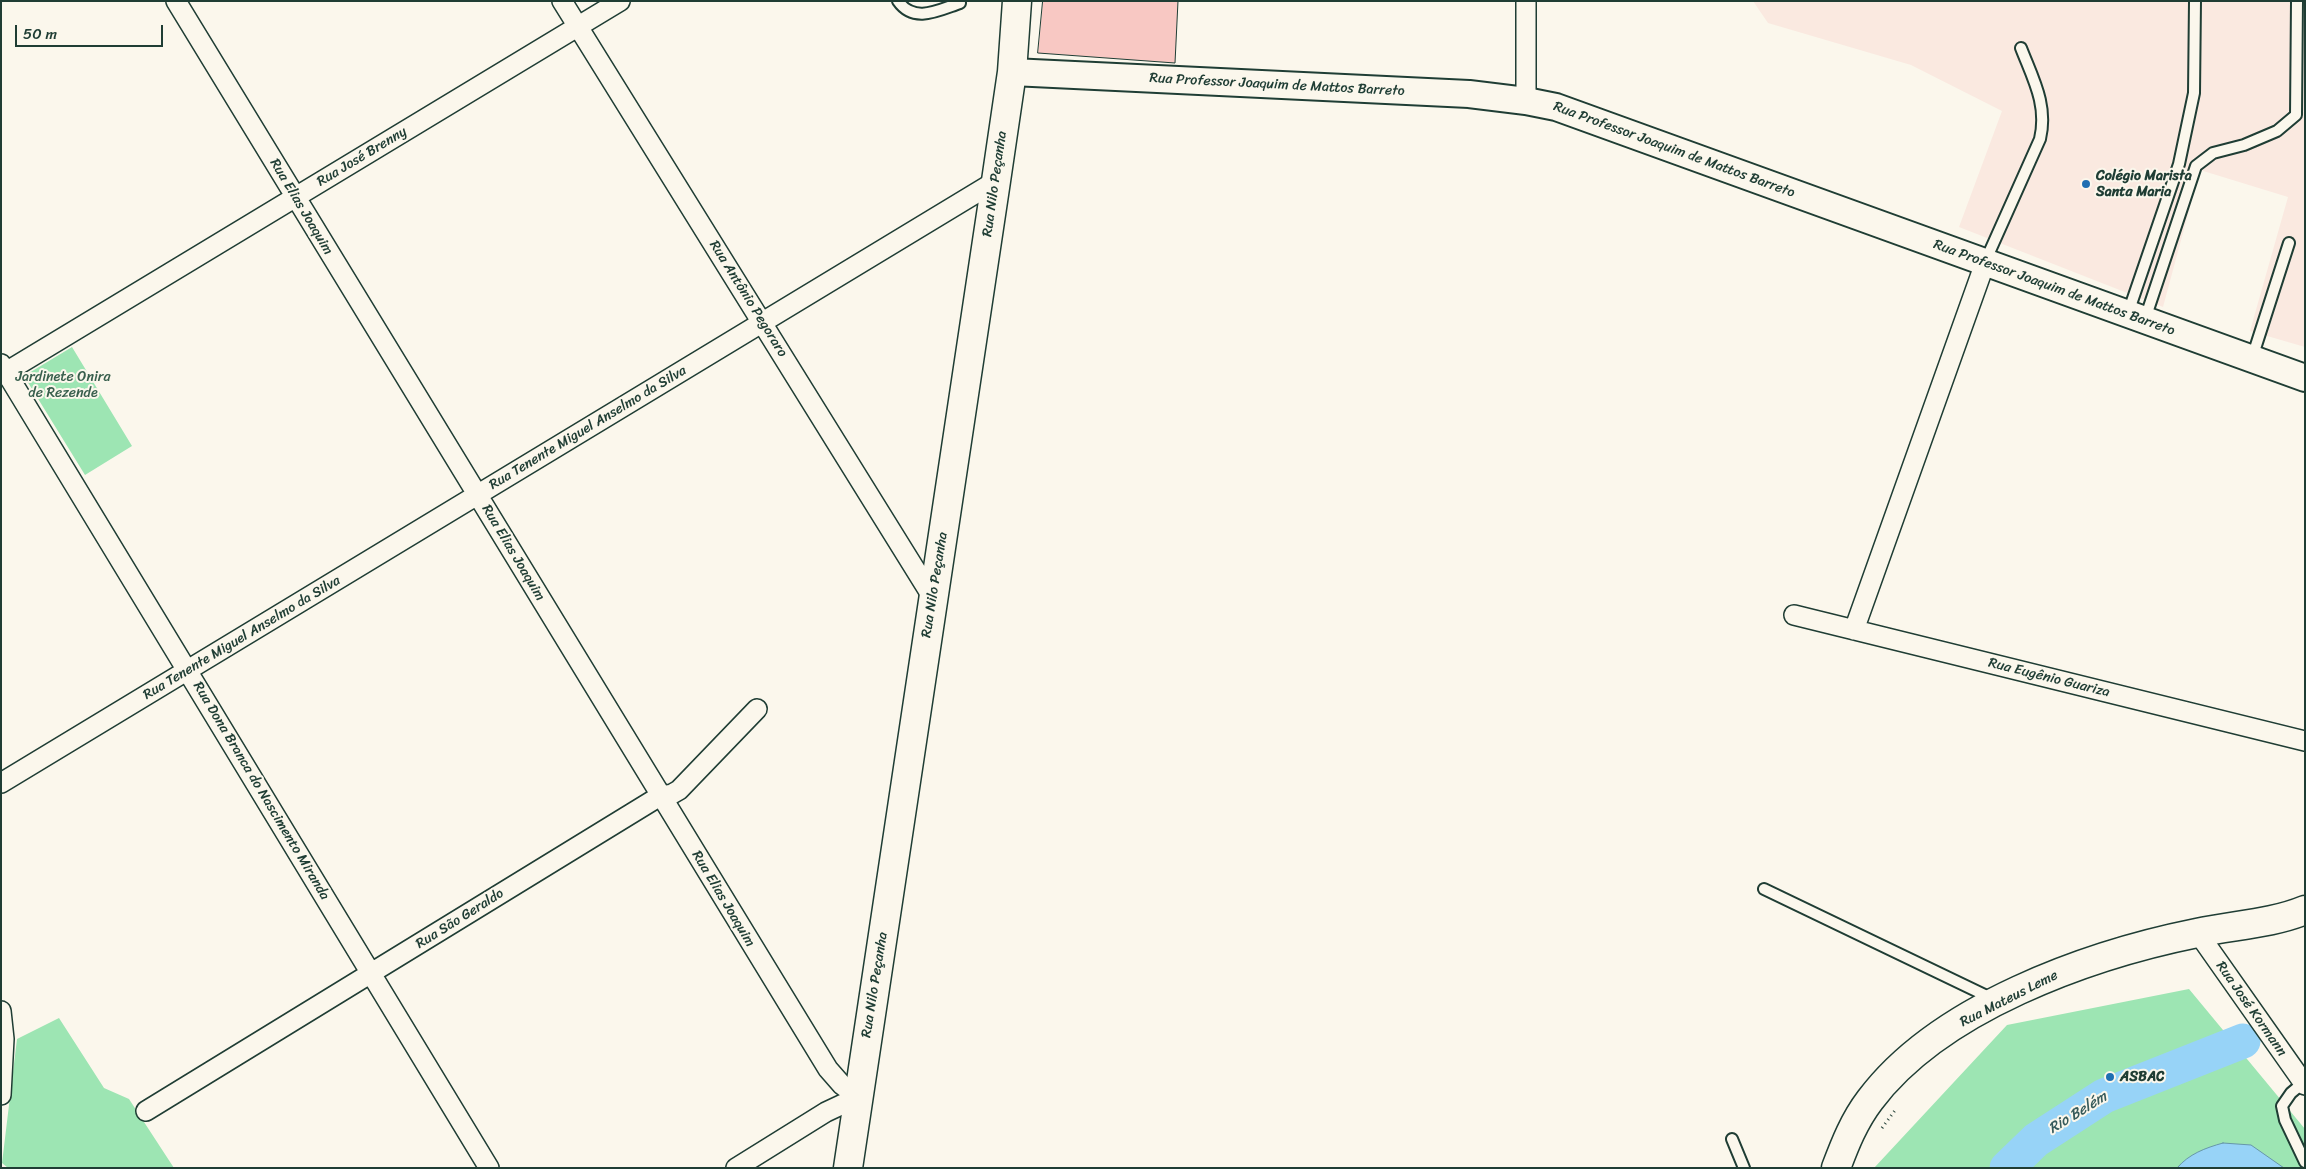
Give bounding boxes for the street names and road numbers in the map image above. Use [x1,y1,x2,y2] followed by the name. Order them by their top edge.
[1149,70,1405,100] street label: Rua Professor Joaquim de Mattos Barreto
[1551,98,1797,202] street label: Rua Professor Joaquim de Mattos Barreto
[314,124,410,190] street label: Rua José Brenny
[979,130,1011,238] street label: Rua Nilo Peçanha
[266,156,336,258] street label: Rua Elias Joaquim
[1931,236,2177,340] street label: Rua Professor Joaquim de Mattos Barreto
[705,238,791,360] street label: Rua Antônio Pegoraro
[486,362,690,494] street label: Rua Tenente Miguel Anselmo da Silva
[478,502,548,604] street label: Rua Elias Joaquim
[918,531,952,639] street label: Rua Nilo Peçanha
[140,572,344,704] street label: Rua Tenente Miguel Anselmo da Silva
[1986,655,2112,701] street label: Rua Eugênio Guariza
[189,679,333,903] street label: Rua Dona Branca do Nascimento Miranda
[688,848,758,950] street label: Rua Elias Joaquim
[413,885,507,953] street label: Rua São Geraldo
[858,931,892,1039] street label: Rua Nilo Peçanha
[2212,958,2290,1060] street label: Rua José Kormann
[1957,967,2061,1031] street label: Rua Mateus Leme

